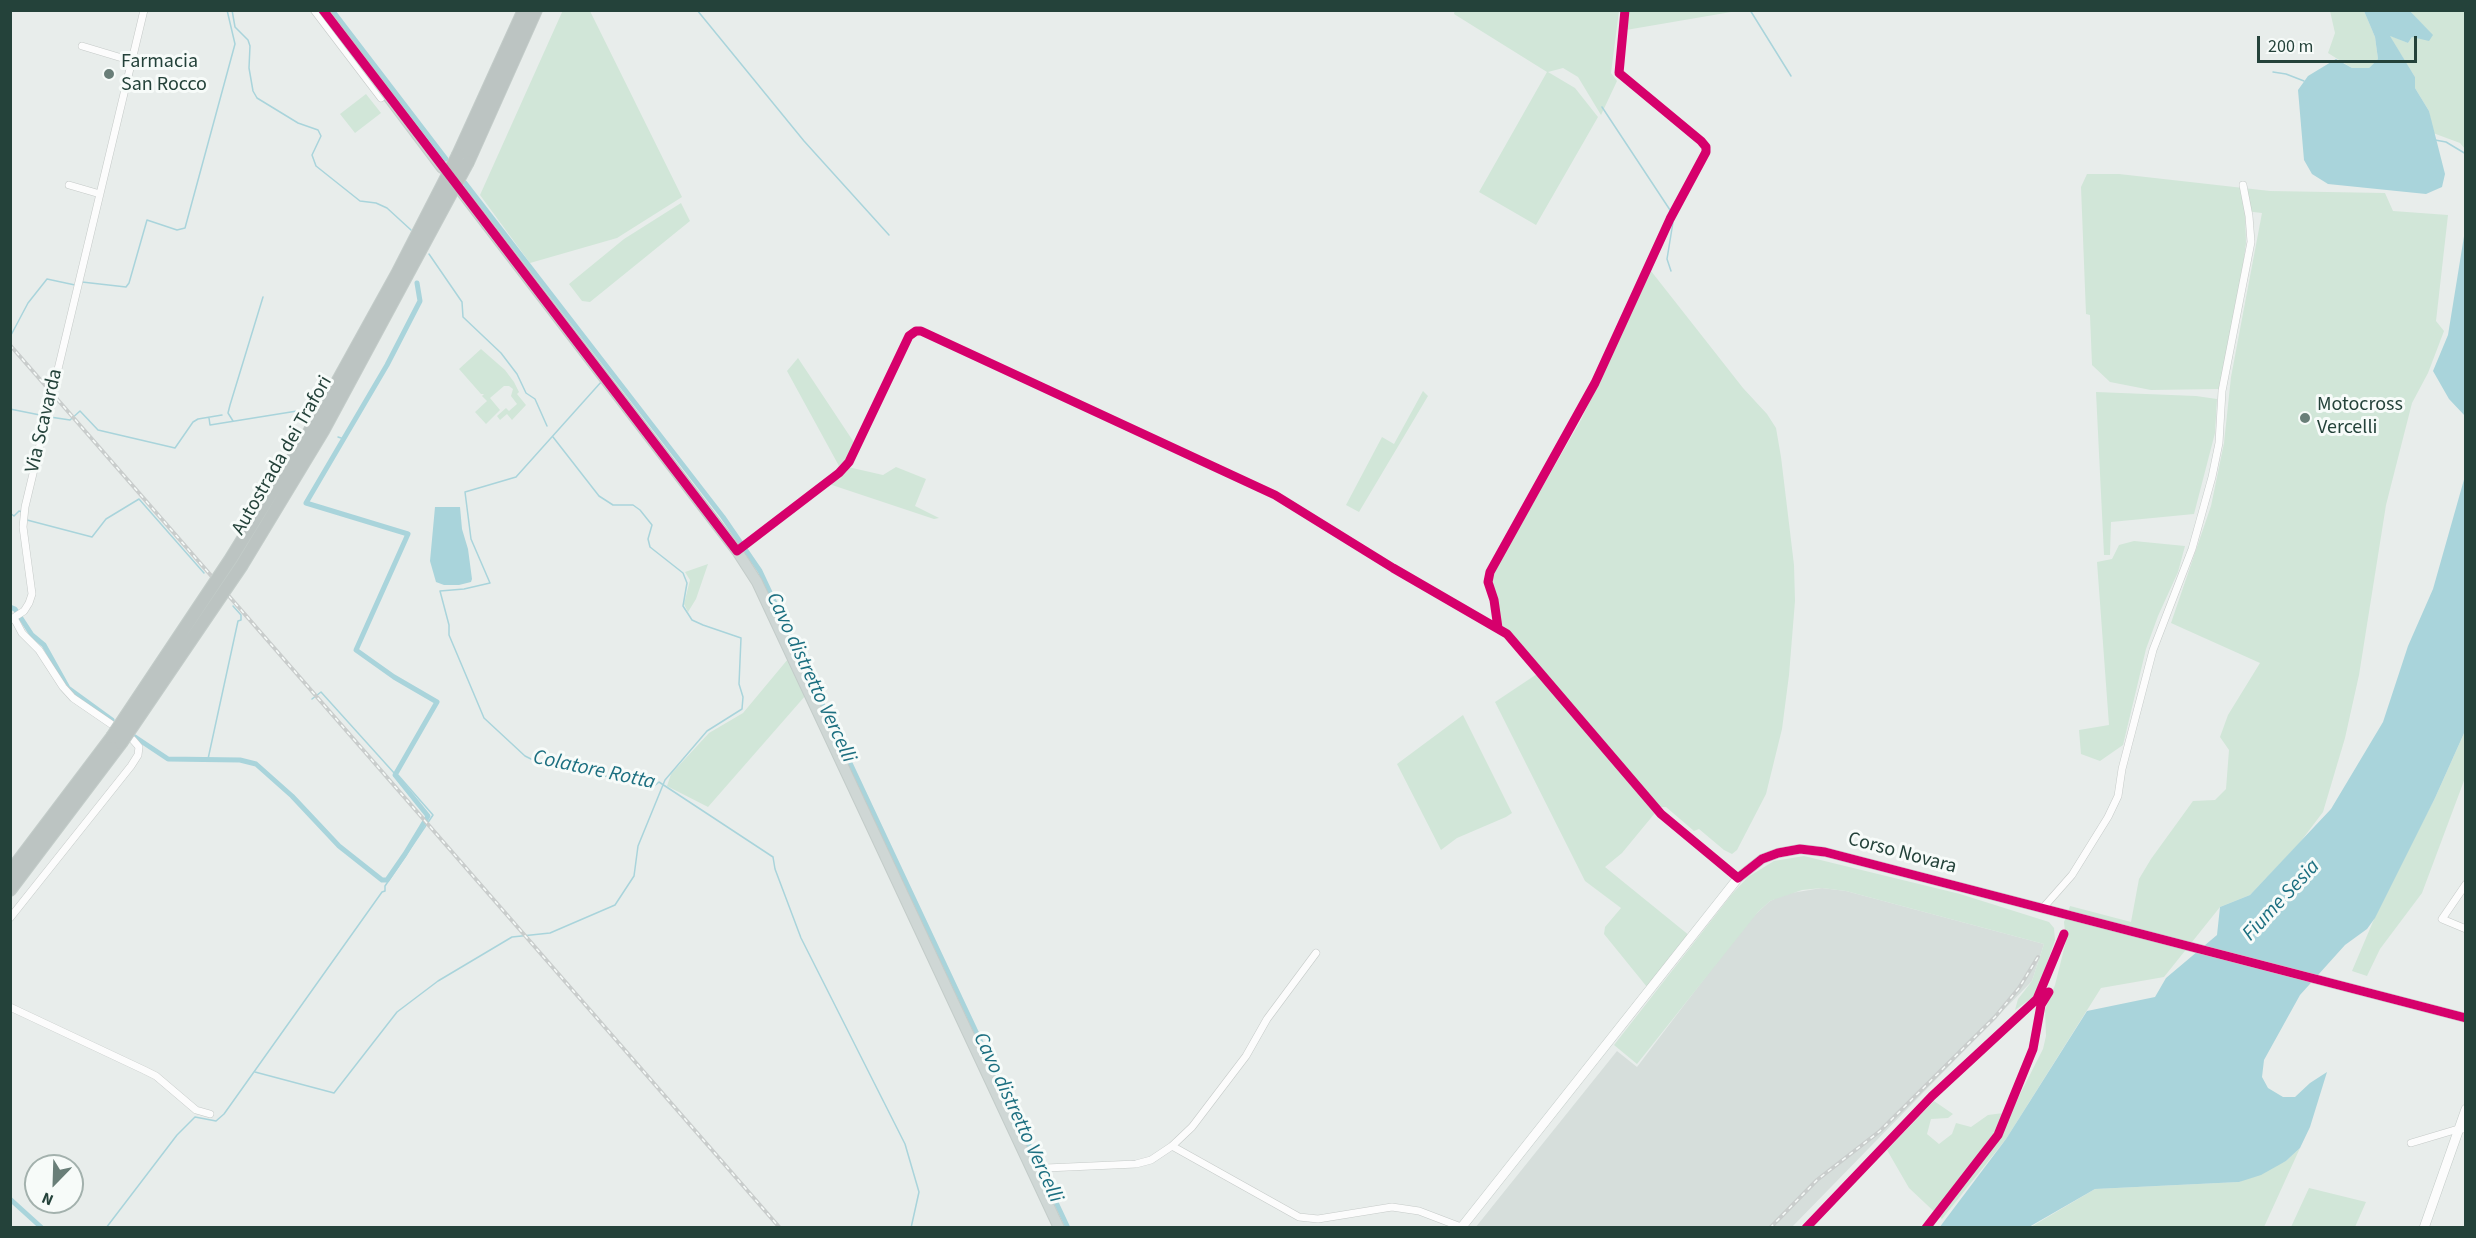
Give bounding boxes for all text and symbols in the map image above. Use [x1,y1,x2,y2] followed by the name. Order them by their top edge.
[2260,24,2420,62] scale bar
[2268,34,2313,59] text: 200 m
[121,51,207,98] place label: Farmacia San Rocco
[102,67,116,81] marker: Farmacia San Rocco
[21,367,69,475] street label: Via Scavarda
[228,372,338,540] street label: Autostrada dei Trafori
[2317,394,2403,441] place label: Motocross Vercelli
[2298,411,2312,425] marker: Motocross Vercelli
[760,589,860,767] water label: Cavo distretto Vercelli
[531,746,657,796] water label: Colatore Rotta
[1845,828,1959,880] street label: Corso Novara
[2238,855,2326,947] water label: Fiume Sesia
[967,1029,1067,1207] water label: Cavo distretto Vercelli
[24,1154,84,1214] north arrow
[39,1187,57,1211] text: N

